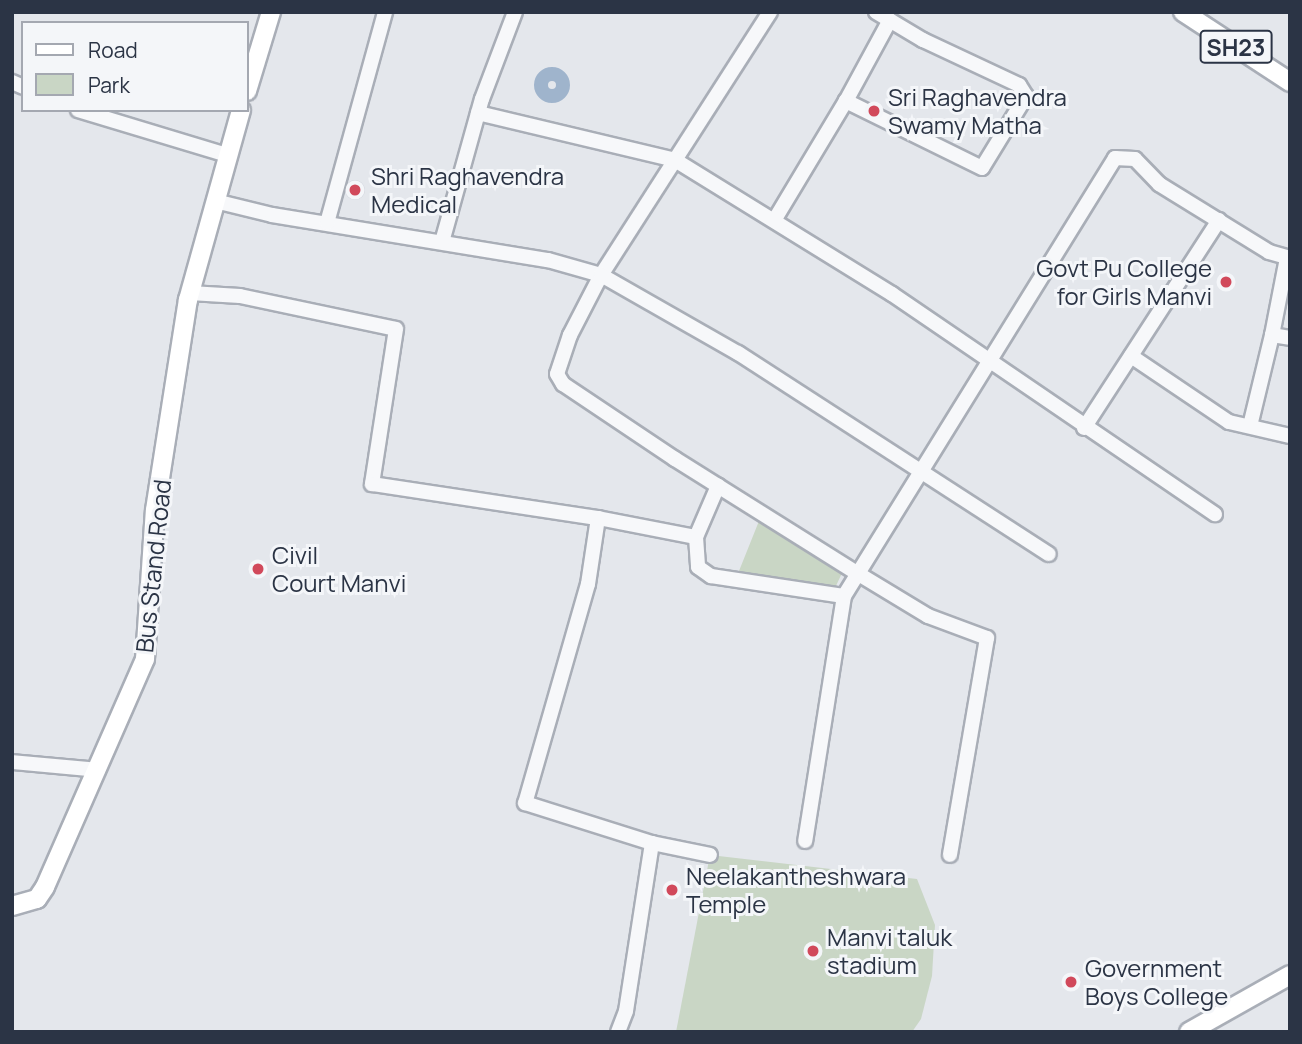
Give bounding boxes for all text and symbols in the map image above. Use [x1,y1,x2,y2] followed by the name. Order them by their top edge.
[21,21,248,112] legend
[1199,28,1273,66] road number: SH23
[88,36,138,64] text: Road
[88,71,130,99] text: Park
[888,83,1067,139] place label: Sri Raghavendra Swamy Matha
[866,103,882,119] marker: Sri Raghavendra Swamy Matha
[371,162,564,218] place label: Shri Raghavendra Medical
[345,180,365,200] marker: Shri Raghavendra Medical
[1036,254,1212,310] place label: Govt Pu College for Girls Manvi
[1218,274,1234,290] marker: Govt Pu College for Girls Manvi
[130,478,176,654] street label: Bus Stand Road
[272,541,406,597] place label: Civil Court Manvi
[250,561,266,577] marker: Civil Court Manvi
[686,862,906,918] place label: Neelakantheshwara Temple
[664,882,680,898] marker: Neelakantheshwara Temple
[827,923,952,979] place label: Manvi taluk stadium
[805,943,821,959] marker: Manvi taluk stadium
[1085,954,1228,1010] place label: Government Boys College
[1063,974,1079,990] marker: Government Boys College

